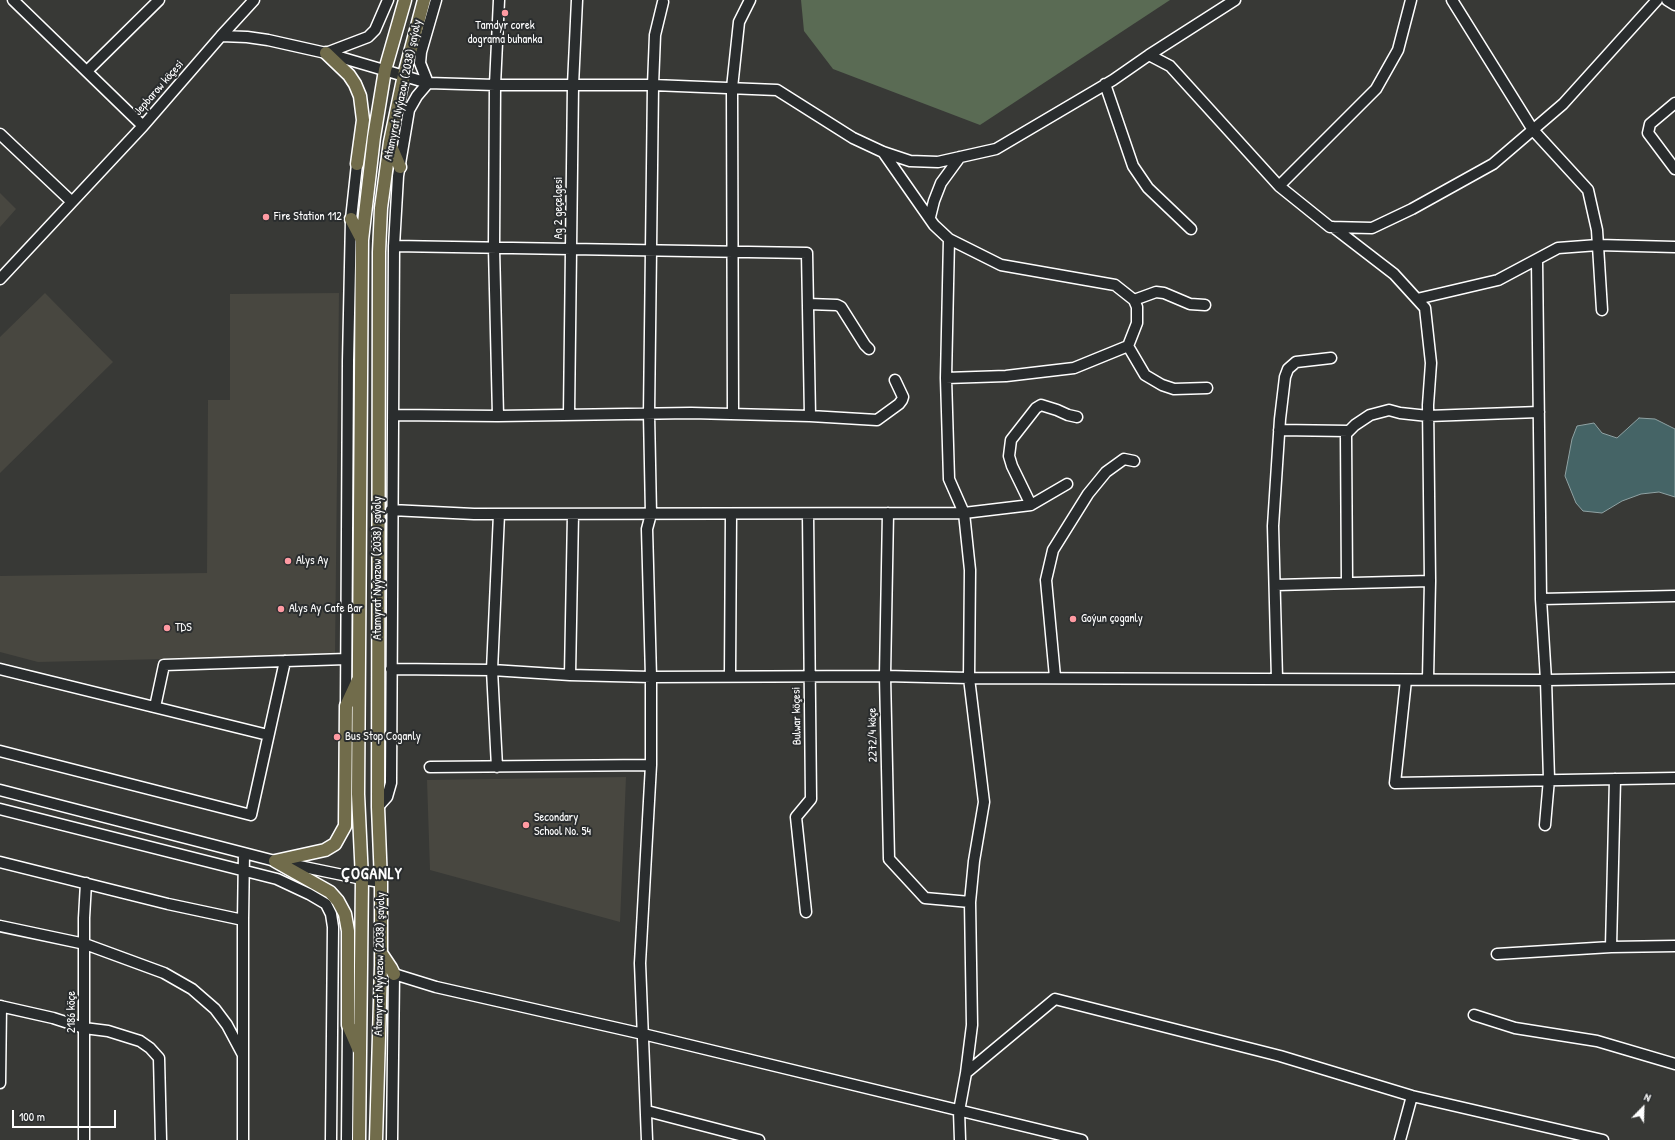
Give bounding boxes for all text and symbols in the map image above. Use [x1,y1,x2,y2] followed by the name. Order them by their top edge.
[500,8,510,18] marker: Tamdyr corek dograma buhanka
[381,18,425,162] street label: Atamyrat Nyýazow (2038) şaýoly
[468,19,542,47] place label: Tamdyr corek dograma buhanka
[131,57,187,119] street label: Jepbarow köçesi
[552,177,566,239] street label: Ag 2 geçelgesi
[274,210,342,224] place label: Fire Station 112
[261,212,271,222] marker: Fire Station 112
[371,496,385,640] street label: Atamyrat Nyýazow (2038) şaýoly
[296,554,328,568] place label: Alys Ay
[283,556,293,566] marker: Alys Ay
[289,602,363,616] place label: Alys Ay Cafe Bar
[276,604,286,614] marker: Alys Ay Cafe Bar
[1081,612,1143,626] place label: Goýun çoganly
[1068,614,1078,624] marker: Goýun çoganly
[175,621,192,635] place label: TDS
[162,623,172,633] marker: TDS
[789,687,805,745] street label: Bulwar köçesi
[865,708,881,762] street label: 2272/4 köçe
[345,730,421,744] place label: Bus Stop Coganly
[332,732,342,742] marker: Bus Stop Coganly
[534,811,591,839] place label: Secondary School No. 54
[521,820,531,830] marker: Secondary School No. 54
[341,865,403,885] district label: ÇOGANLY
[372,892,388,1036] street label: Atamyrat Nyýazow (2038) şaýoly
[65,991,79,1033] street label: 2186 köçe
[1623,1088,1663,1128] north arrow
[1642,1089,1653,1105] text: N
[14,1102,118,1128] scale bar
[19,1108,45,1125] text: 100 m

